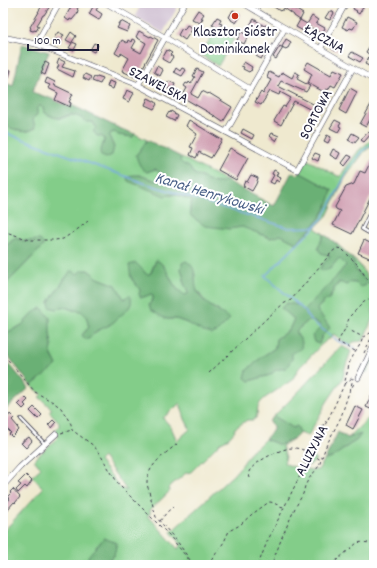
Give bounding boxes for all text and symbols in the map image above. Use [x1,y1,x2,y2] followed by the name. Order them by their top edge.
[230,11,240,21] marker: Klasztor Sióstr Dominikanek
[299,19,349,60] street label: ŁĄCZNA
[193,22,278,61] place label: Klasztor Sióstr Dominikanek
[28,26,98,52] scale bar
[34,33,61,50] text: 100 m
[124,61,192,110] street label: SZAWELSKA
[294,86,339,144] street label: SORTOWA
[152,167,269,223] water label: Kanał Henrykowski
[291,422,335,480] street label: ALUZYJNA

